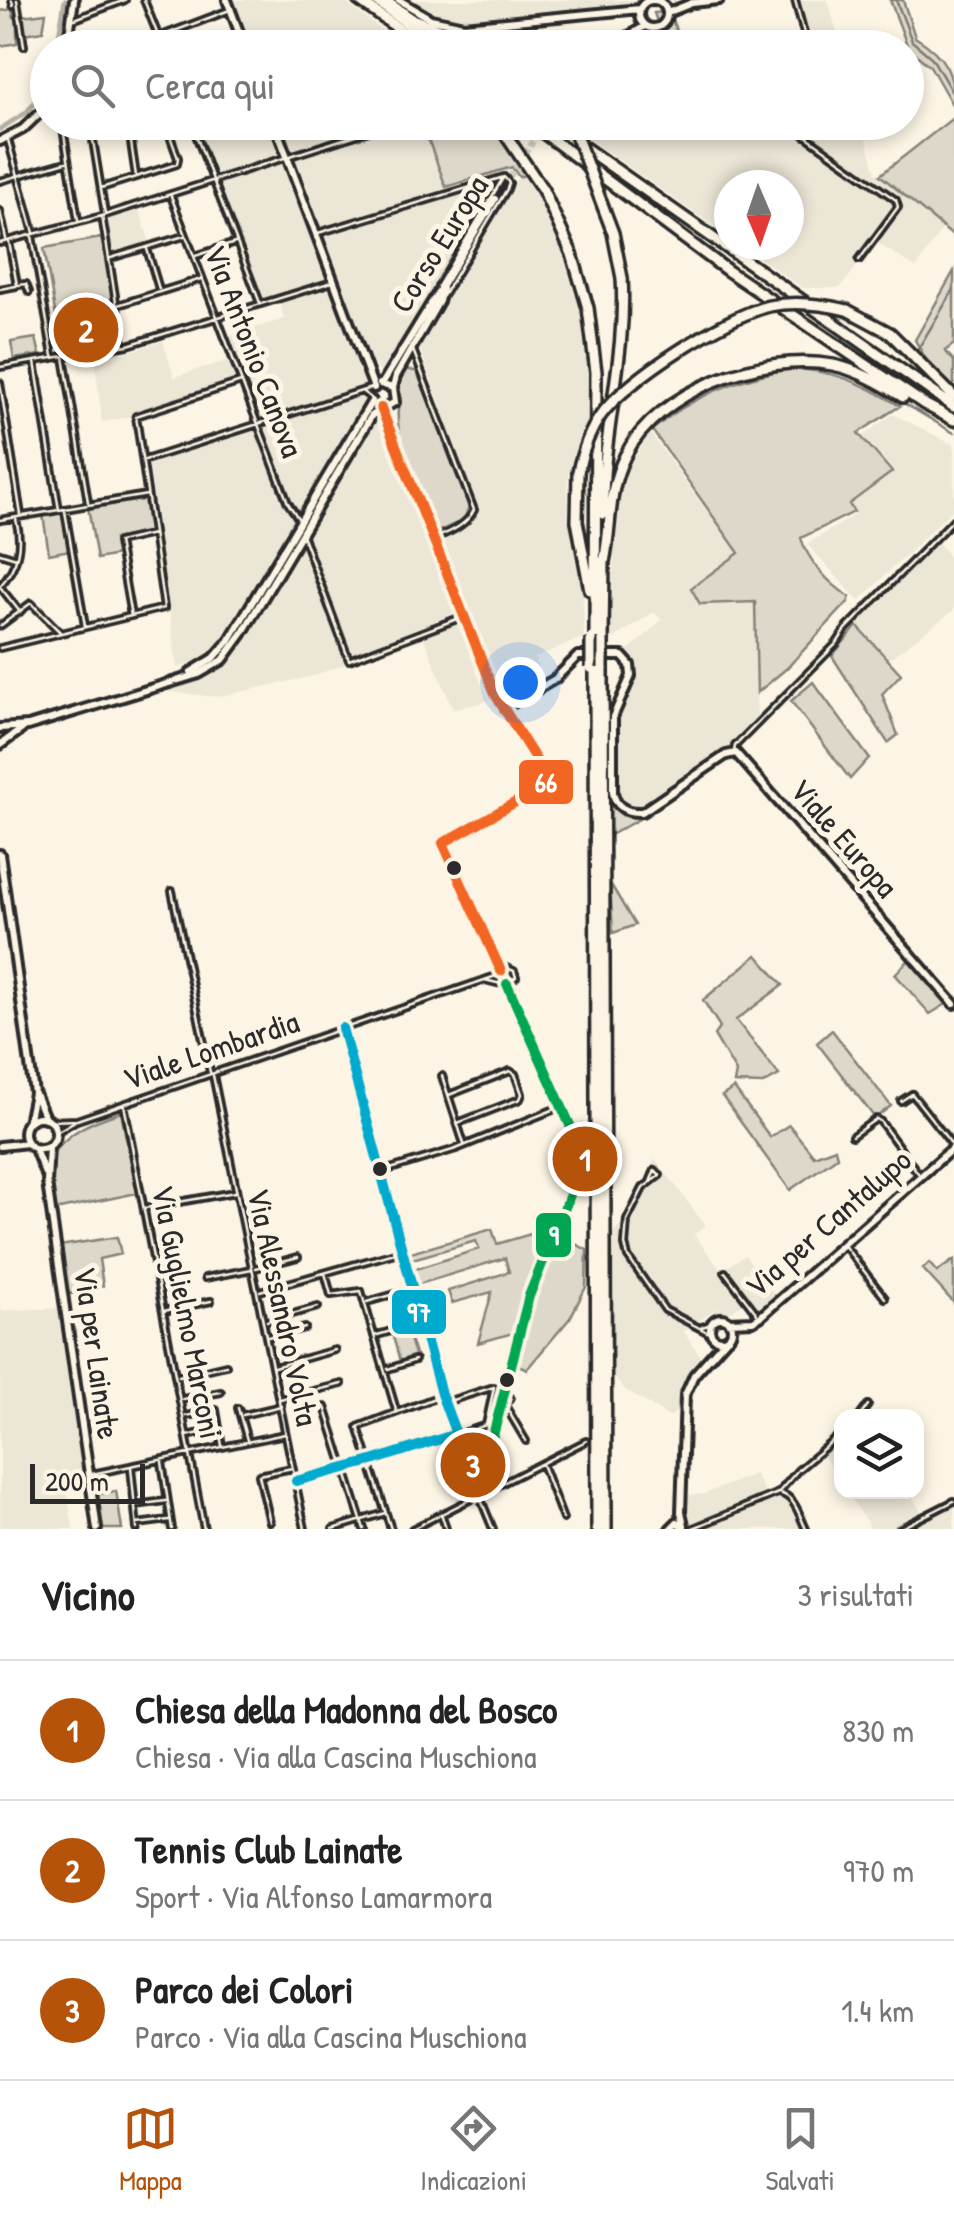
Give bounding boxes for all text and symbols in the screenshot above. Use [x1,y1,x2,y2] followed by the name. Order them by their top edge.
[30,30,924,140] search box
[65,58,120,113] icon: search
[145,59,275,111] text: Cerca qui
[380,167,498,320] street label: Corso Europa
[714,170,804,260] north arrow
[194,239,315,463] street label: Via Antonio Canova
[54,292,118,368] pin: 2
[495,657,546,708] your location
[517,758,575,806] line badge: 66
[535,763,557,801] text: 66
[781,769,908,906] street label: Viale Europa
[444,858,464,878] unlabelled marker
[117,999,304,1100] street label: Viale Lombardia
[552,1122,618,1196] pin: 1
[735,1138,920,1307] street label: Via per Cantalupo
[370,1159,390,1179] unlabelled marker
[142,1182,233,1442] street label: Via Guglielmo Marconi
[237,1184,330,1430] street label: Via Alessandro Volta
[534,1211,573,1259] line badge: 9
[549,1216,559,1254] text: 9
[64,1264,131,1442] street label: Via per Lainate
[390,1288,448,1336] line badge: 97
[407,1293,431,1331] text: 97
[497,1370,517,1390] unlabelled marker
[834,1409,924,1499] map controls
[834,1409,924,1499] button: layers
[440,1428,506,1502] pin: 3
[30,1459,145,1504] scale bar
[45,1462,109,1500] text: 200 m
[40,1566,135,1623] text: Vicino
[797,1573,914,1616] text: 3 risultati
[135,1683,557,1735] text: Chiesa della Madonna del Bosco
[67,1709,78,1752] text: 1
[842,1709,914,1752] text: 830 m
[135,1735,537,1778] text: Chiesa · Via alla Cascina Muschiona
[135,1823,402,1875] text: Tennis Club Lainate
[65,1849,80,1892] text: 2
[843,1849,914,1892] text: 970 m
[135,1875,492,1918] text: Sport · Via Alfonso Lamarmora
[135,1963,354,2015] text: Parco dei Colori
[65,1989,80,2032] text: 3
[841,1989,914,2032] text: 1.4 km
[135,2015,526,2058] text: Parco · Via alla Cascina Muschiona
[119,2101,182,2199] tab: Mappa
[420,2101,527,2199] tab: Indicazioni
[765,2101,835,2199] tab: Salvati

